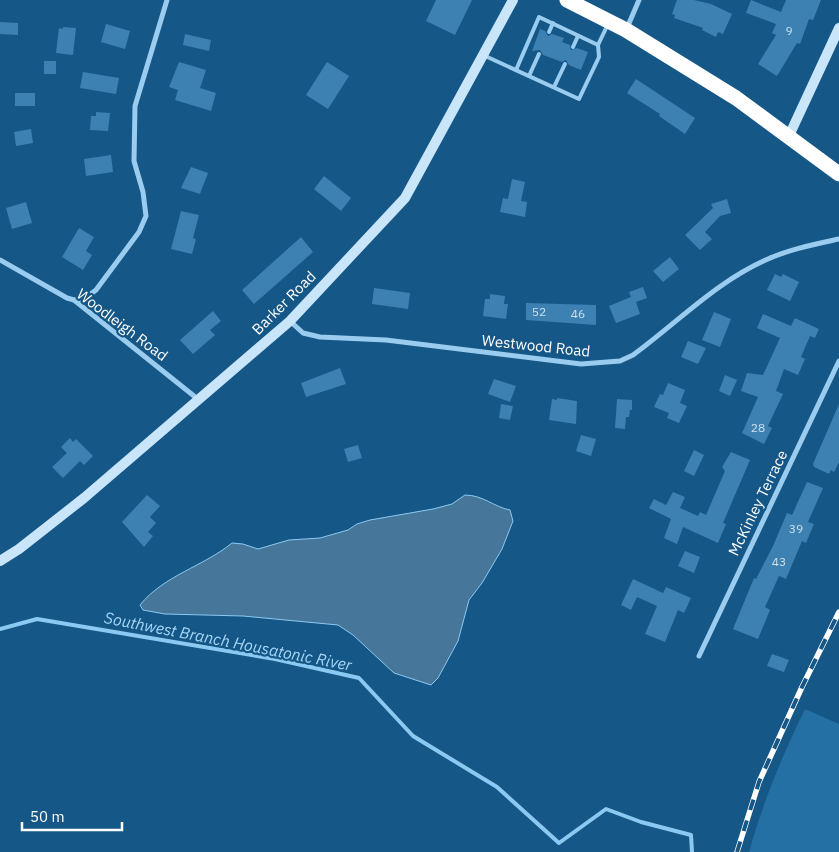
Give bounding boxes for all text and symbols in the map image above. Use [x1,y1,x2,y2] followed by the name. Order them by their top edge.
[785,23,793,38] house number: 9
[248,267,320,339] street label: Barker Road
[73,284,172,365] street label: Woodleigh Road
[532,304,546,319] house number: 52
[571,306,585,321] house number: 46
[481,330,591,361] street label: Westwood Road
[751,420,765,435] house number: 28
[724,447,791,559] street label: McKinley Terrace
[789,521,803,536] house number: 39
[772,554,786,569] house number: 43
[102,607,355,675] water label: Southwest Branch Housatonic River
[22,800,122,832] scale bar
[30,807,65,826] text: 50 m

